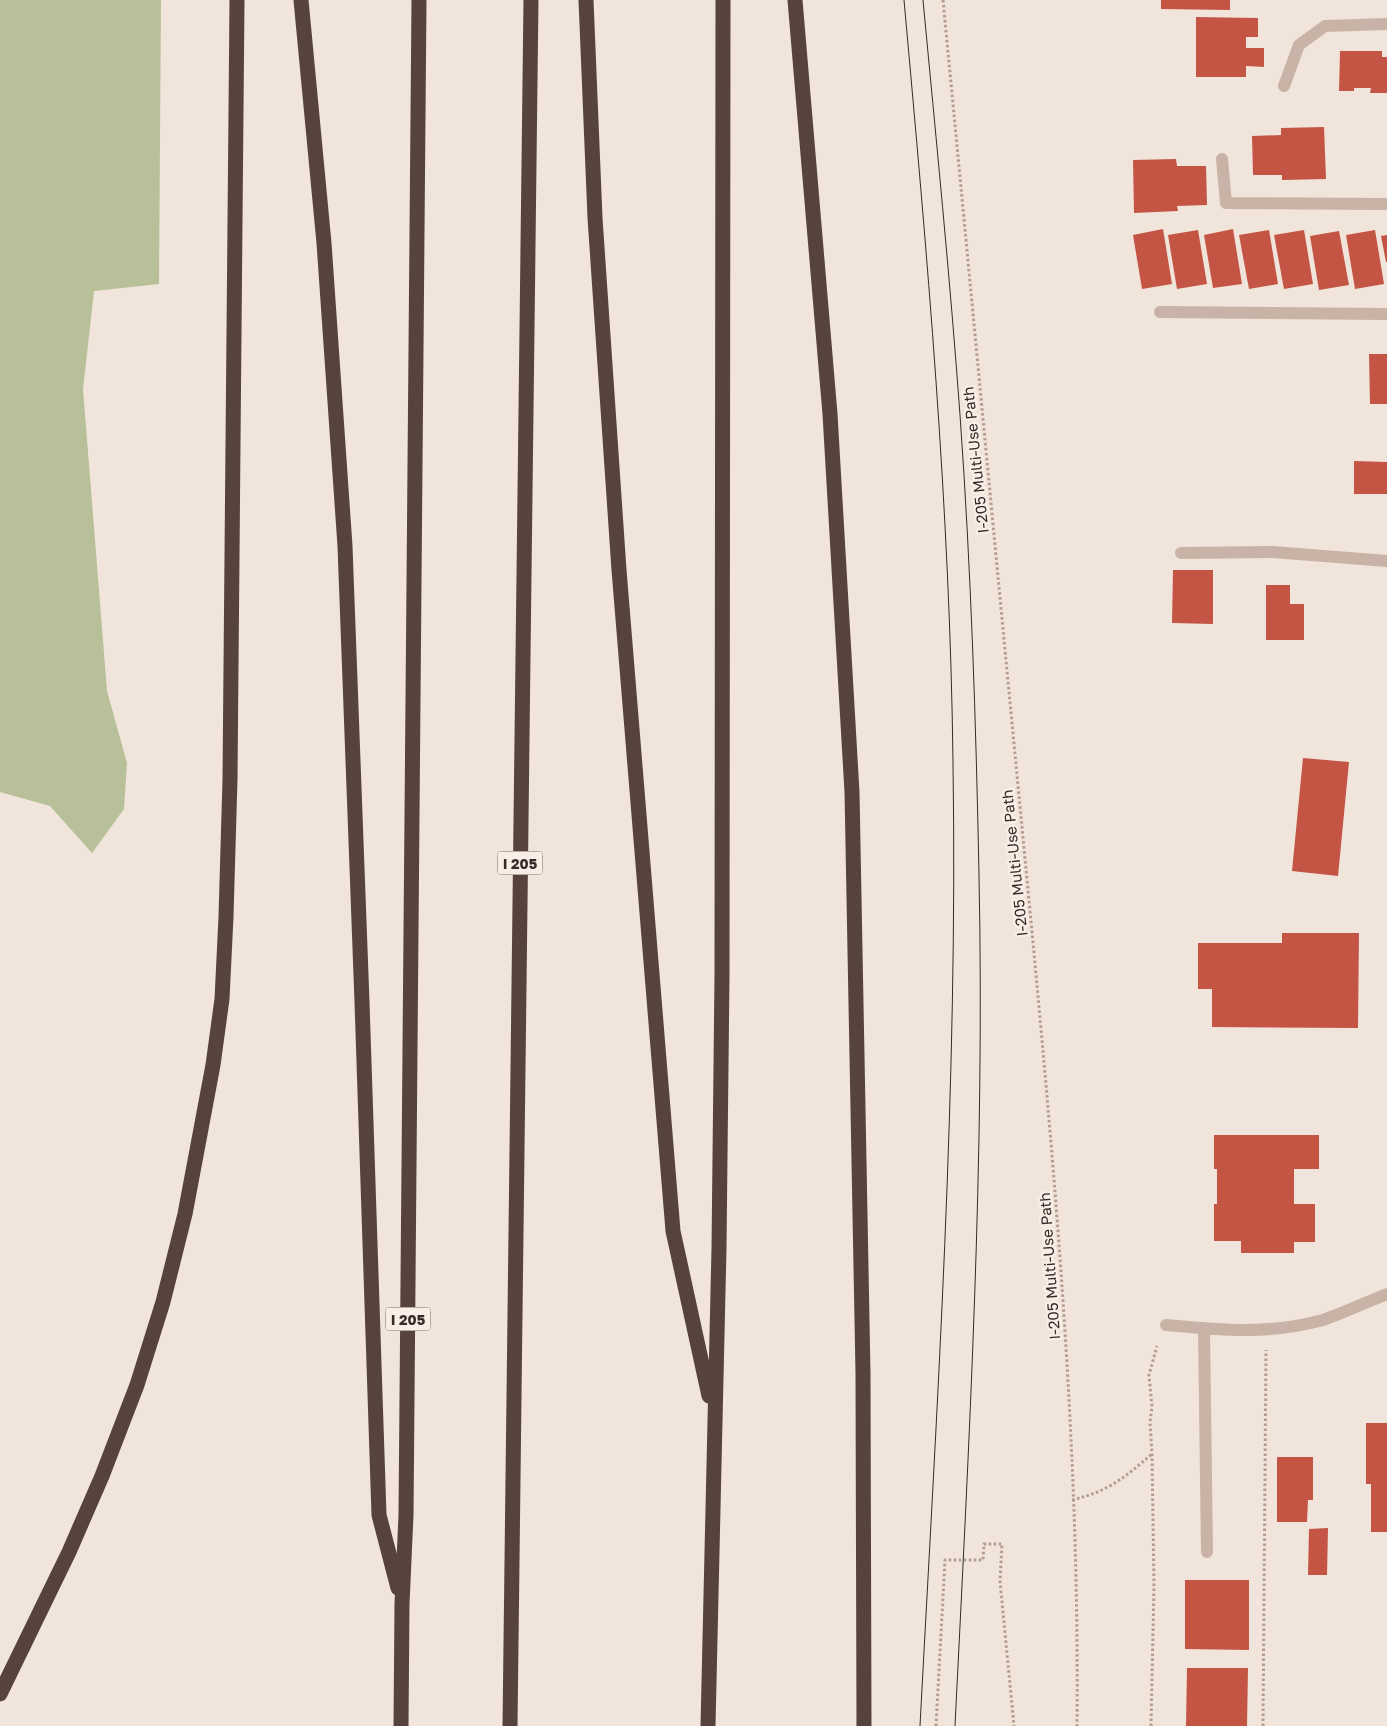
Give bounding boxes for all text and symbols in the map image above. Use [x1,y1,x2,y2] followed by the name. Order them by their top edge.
[958,386,992,534] street label: I-205 Multi-Use Path
[997,789,1031,937] street label: I-205 Multi-Use Path
[498,851,542,874] road number: I 205
[1035,1192,1063,1340] street label: I-205 Multi-Use Path
[386,1308,430,1330] road number: I 205

